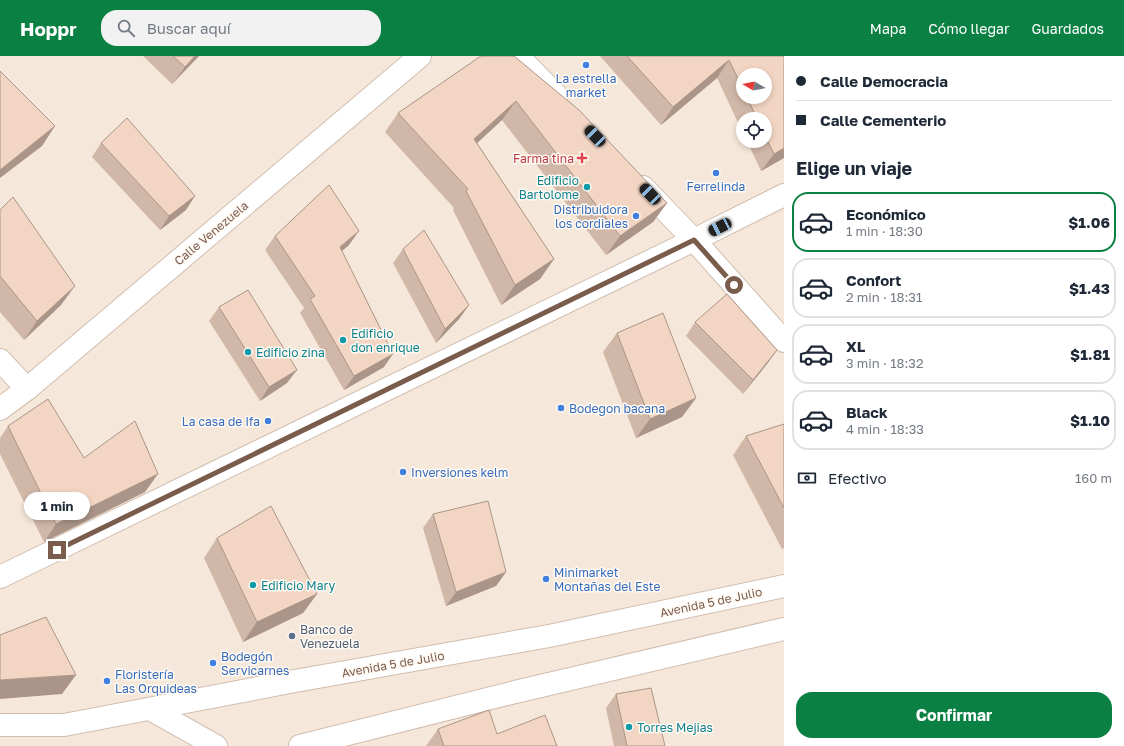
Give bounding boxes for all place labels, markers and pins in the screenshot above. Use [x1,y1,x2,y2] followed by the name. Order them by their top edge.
[581,60,591,70] marker: La estrella market
[556,71,616,100] place label: La estrella market
[513,151,574,166] place label: Farma tina
[577,153,587,163] marker: Farma tina
[711,168,721,178] marker: Ferrelinda
[519,173,579,202] place label: Edificio Bartolome
[687,179,745,194] place label: Ferrelinda
[582,182,592,192] marker: Edificio Bartolome
[554,202,628,231] place label: Distribuidora los cordiales
[631,211,641,221] marker: Distribuidora los cordiales
[351,326,420,355] place label: Edificio don enrique
[338,335,348,345] marker: Edificio don enrique
[256,345,325,360] place label: Edificio zina
[243,347,253,357] marker: Edificio zina
[569,401,665,416] place label: Bodegon bacana
[556,403,566,413] marker: Bodegon bacana
[182,414,260,429] place label: La casa de Ifa
[263,416,273,426] marker: La casa de Ifa
[411,465,508,480] place label: Inversiones kelm
[398,467,408,477] marker: Inversiones kelm
[554,565,661,594] place label: Minimarket Montañas del Este
[541,574,551,584] marker: Minimarket Montañas del Este
[261,578,335,593] place label: Edificio Mary
[248,580,258,590] marker: Edificio Mary
[300,622,360,651] place label: Banco de Venezuela
[287,631,297,641] marker: Banco de Venezuela
[221,649,289,678] place label: Bodegón Servicarnes
[208,658,218,668] marker: Bodegón Servicarnes
[115,667,197,696] place label: Floristería Las Orquideas
[102,676,112,686] marker: Floristería Las Orquideas
[637,720,713,735] place label: Torres Mejias
[624,722,634,732] marker: Torres Mejias

